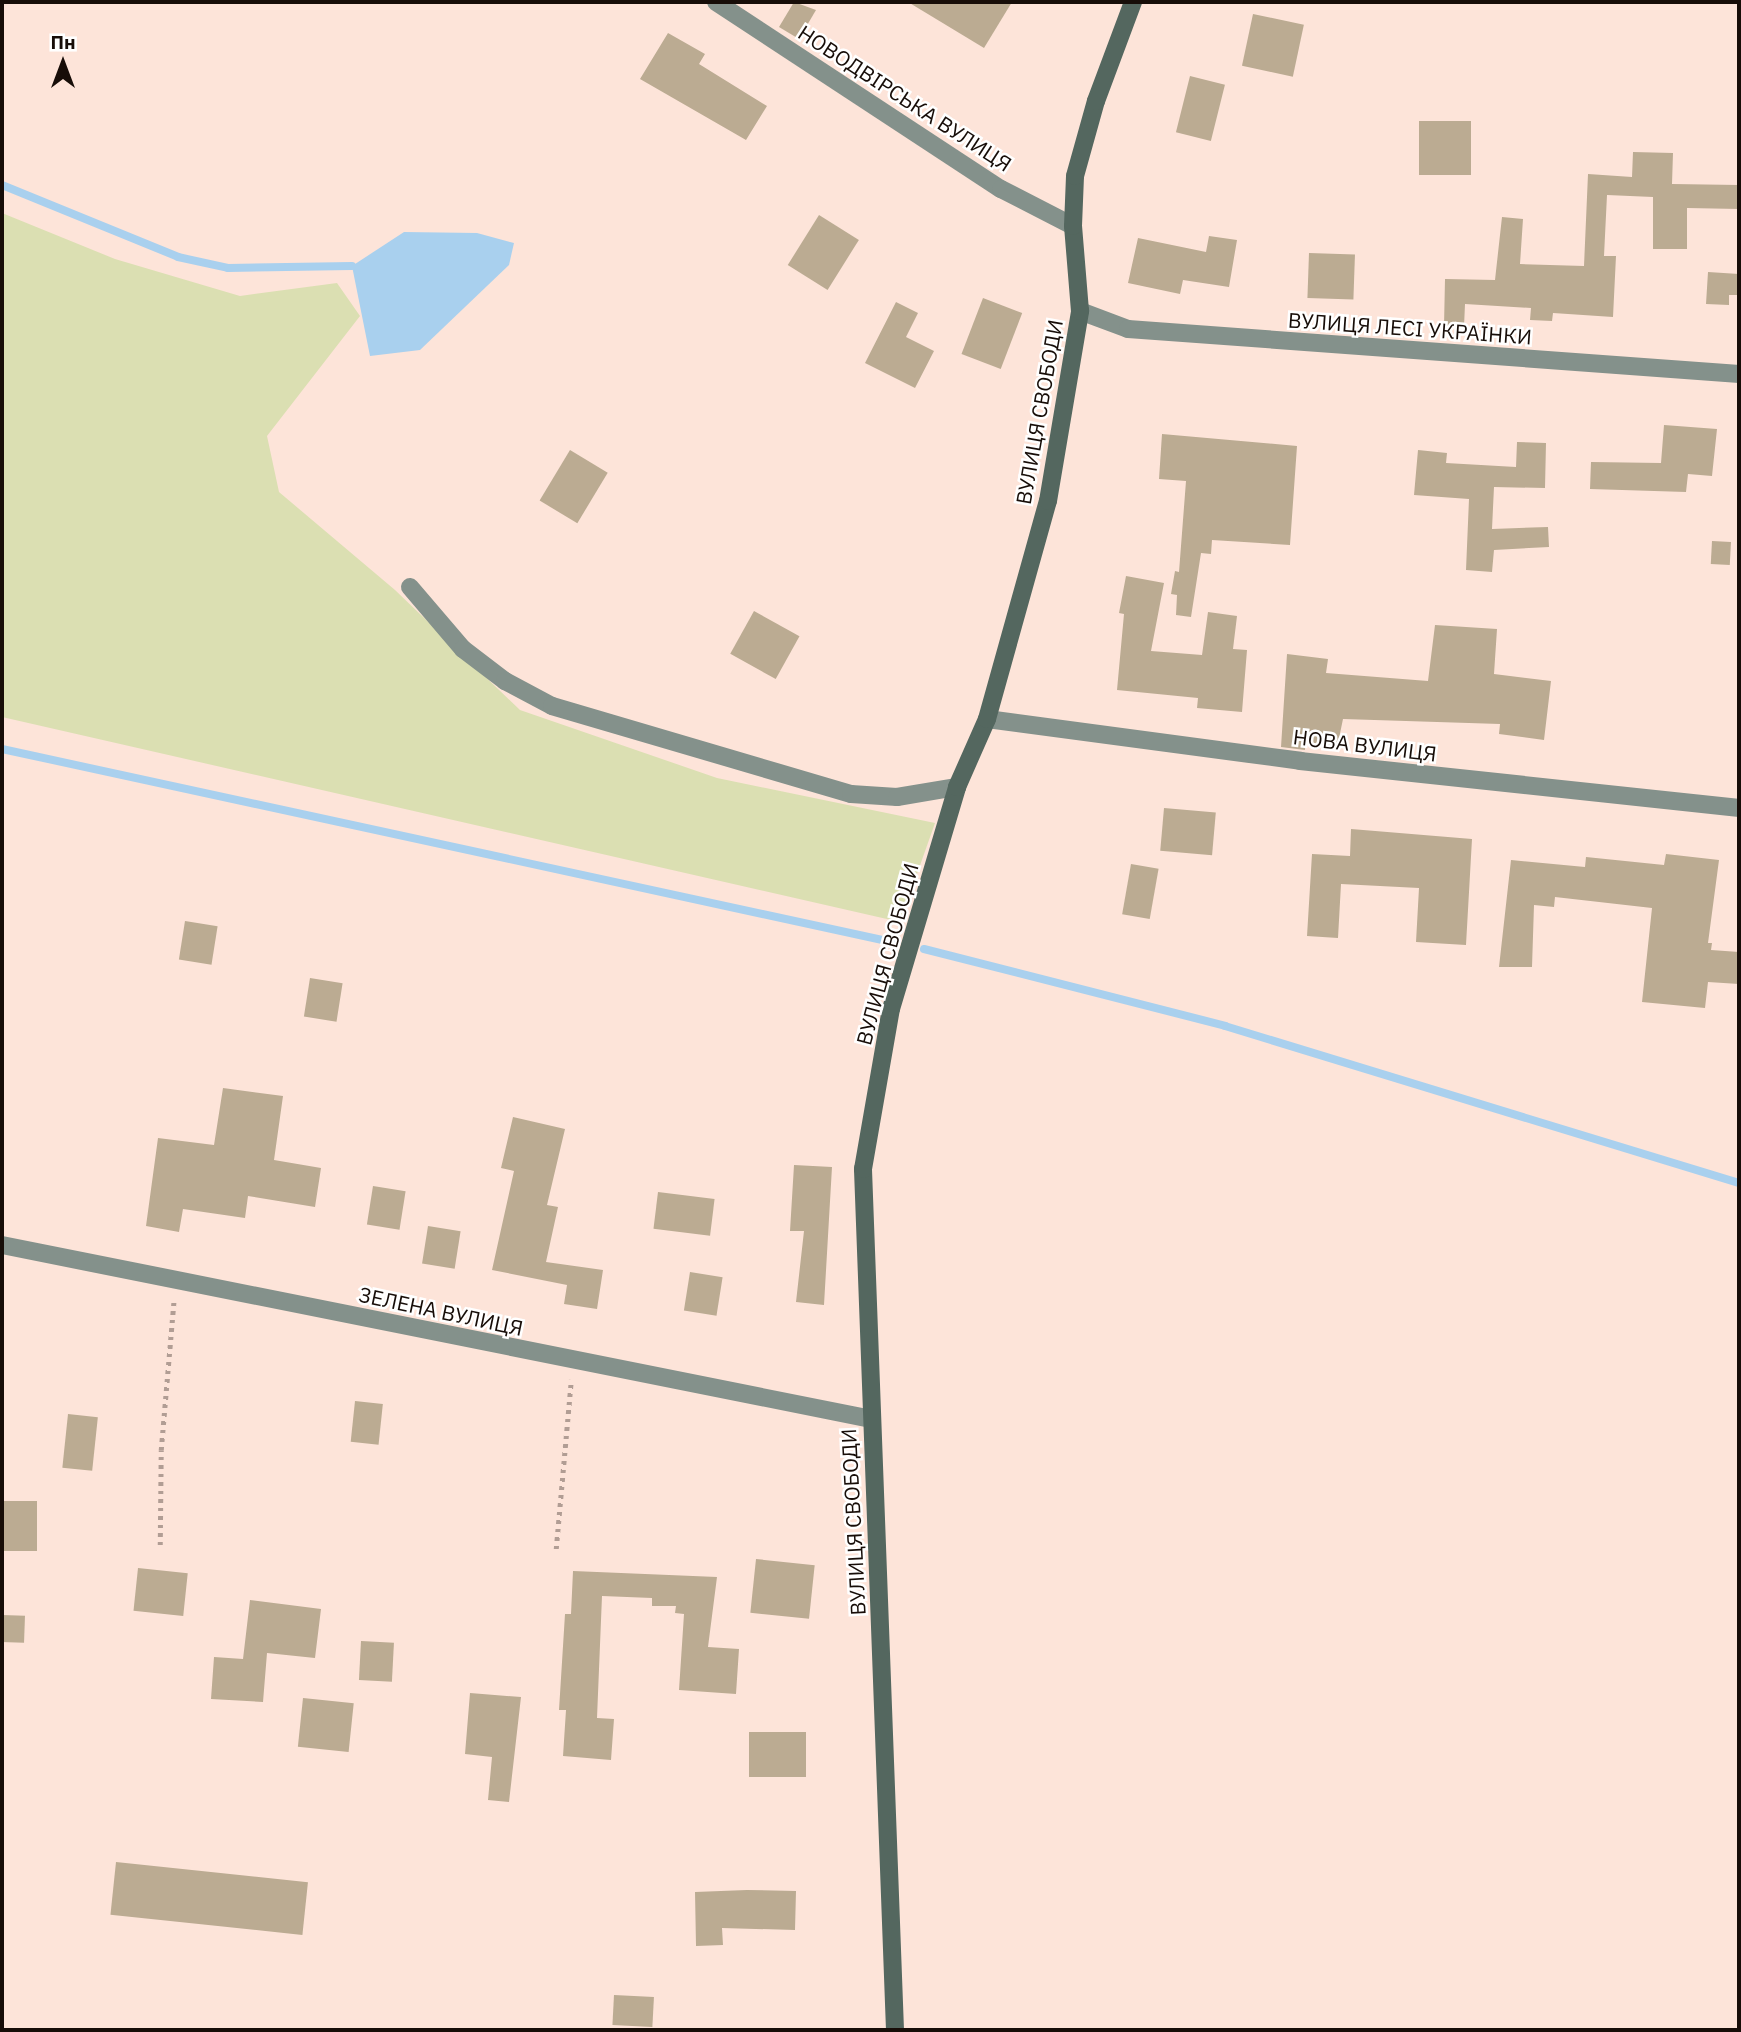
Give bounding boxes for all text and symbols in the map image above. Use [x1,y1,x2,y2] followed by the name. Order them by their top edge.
[794,20,1016,176] street label: НОВОДВІРСЬКА ВУЛИЦЯ
[28,28,98,98] north arrow
[50,30,76,54] text: Пн
[1287,307,1533,349] street label: ВУЛИЦЯ ЛЕСІ УКРАЇНКИ
[1010,318,1068,506] street label: ВУЛИЦЯ СВОБОДИ
[1292,724,1438,766] street label: НОВА ВУЛИЦЯ
[851,860,923,1048] street label: ВУЛИЦЯ СВОБОДИ
[357,1281,525,1341] street label: ЗЕЛЕНА ВУЛИЦЯ
[836,1428,870,1616] street label: ВУЛИЦЯ СВОБОДИ

